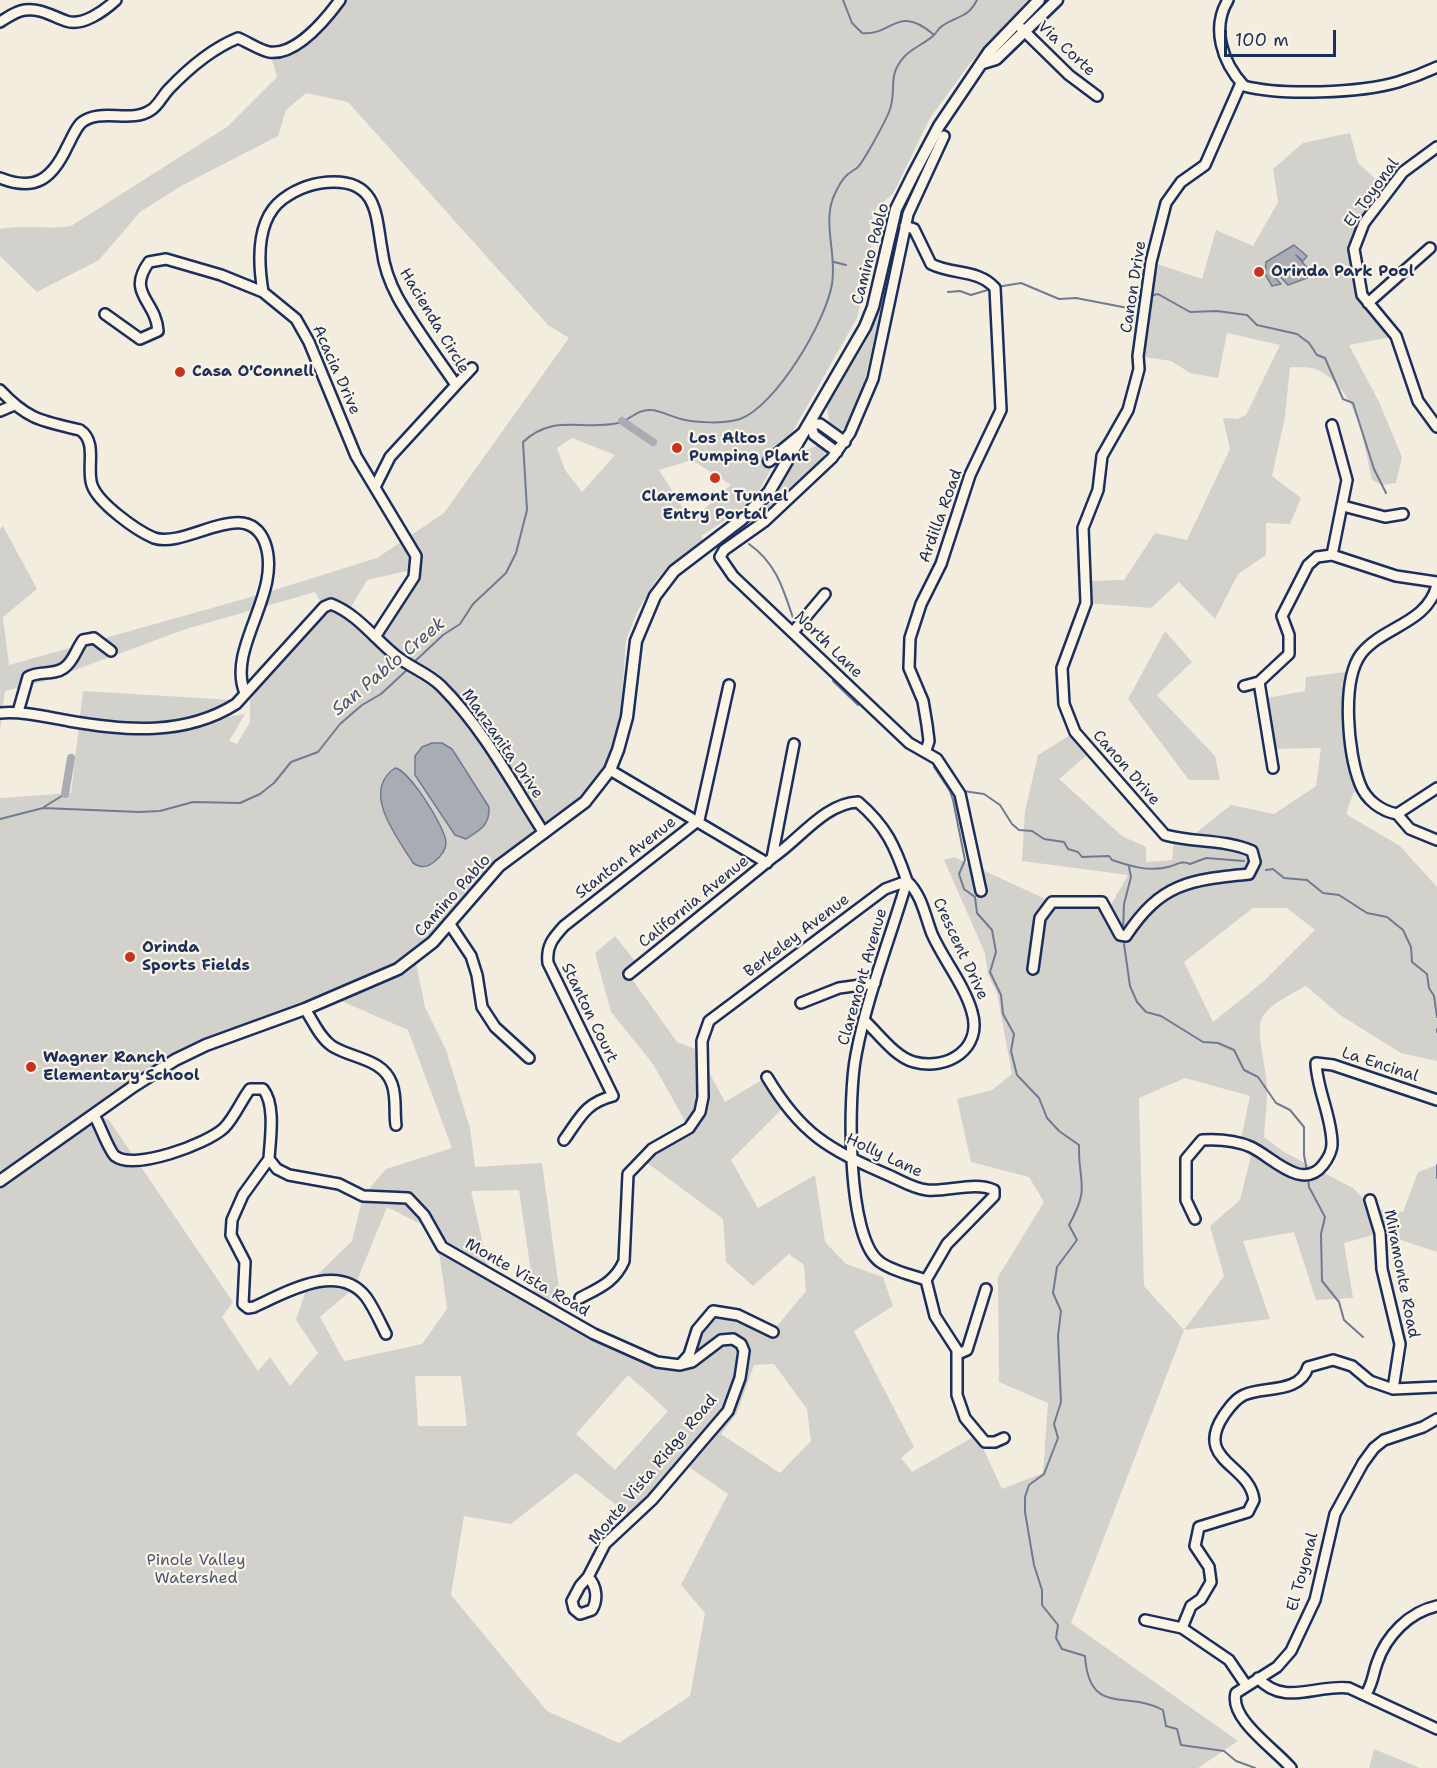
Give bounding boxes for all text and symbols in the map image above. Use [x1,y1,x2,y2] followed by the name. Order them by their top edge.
[1033,17,1099,81] street label: Via Corte
[1227,18,1340,56] scale bar
[1235,28,1289,52] text: 100 m
[1340,155,1404,231] street label: El Toyonal
[848,201,894,307] street label: Camino Pablo
[1117,239,1151,335] street label: Canon Drive
[1271,262,1414,282] place label: Orinda Park Pool
[395,265,473,377] street label: Hacienda Circle
[1252,265,1266,279] marker: Orinda Park Pool
[308,322,364,418] street label: Acacia Drive
[192,362,314,382] place label: Casa O'Connell
[173,365,187,379] marker: Casa O'Connell
[689,429,809,467] place label: Los Altos Pumping Plant
[670,441,684,455] marker: Los Altos Pumping Plant
[915,467,967,565] street label: Ardilla Road
[708,471,722,485] marker: Claremont Tunnel Entry Portal
[642,487,788,525] place label: Claremont Tunnel Entry Portal
[790,607,866,683] street label: North Lane
[328,613,450,721] water label: San Pablo Creek
[457,686,547,802] street label: Manzanita Drive
[1088,726,1164,810] street label: Canon Drive
[572,813,680,903] street label: Stanton Avenue
[411,851,495,941] street label: Camino Pablo
[635,852,753,952] street label: California Avenue
[740,890,854,982] street label: Berkeley Avenue
[928,895,992,1003] street label: Crescent Drive
[834,906,892,1048] street label: Claremont Avenue
[142,938,250,976] place label: Orinda Sports Fields
[123,950,137,964] marker: Orinda Sports Fields
[557,960,621,1066] street label: Stanton Court
[1339,1044,1421,1086] street label: La Encinal
[43,1048,199,1086] place label: Wagner Ranch Elementary School
[24,1060,38,1074] marker: Wagner Ranch Elementary School
[843,1130,925,1182] street label: Holly Lane
[1379,1208,1423,1340] street label: Miramonte Road
[461,1235,593,1321] street label: Monte Vista Road
[585,1391,721,1549] street label: Monte Vista Ridge Road
[1283,1530,1323,1614] street label: El Toyonal
[147,1551,245,1589] park label: Pinole Valley Watershed

